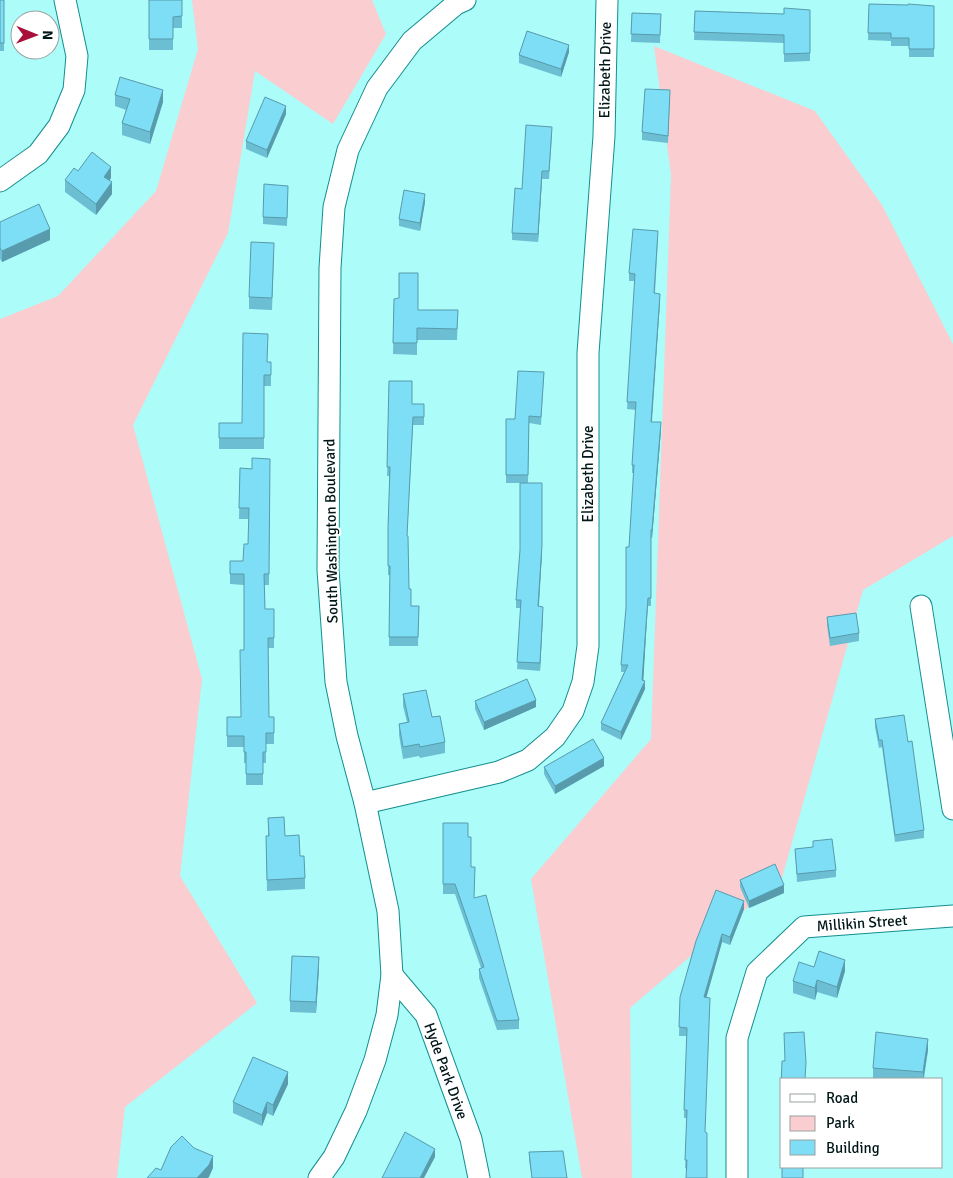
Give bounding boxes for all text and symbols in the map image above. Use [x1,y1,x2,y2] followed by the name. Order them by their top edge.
[10,10,60,60] north arrow
[595,21,615,119] street label: Elizabeth Drive
[39,30,56,40] text: N
[579,426,597,522] street label: Elizabeth Drive
[320,439,342,623] street label: South Washington Boulevard
[816,911,908,935] street label: Millikin Street
[420,1020,472,1122] street label: Hyde Park Drive
[780,1078,943,1168] legend
[826,1089,858,1107] text: Road
[826,1114,855,1132] text: Park
[826,1139,880,1157] text: Building

